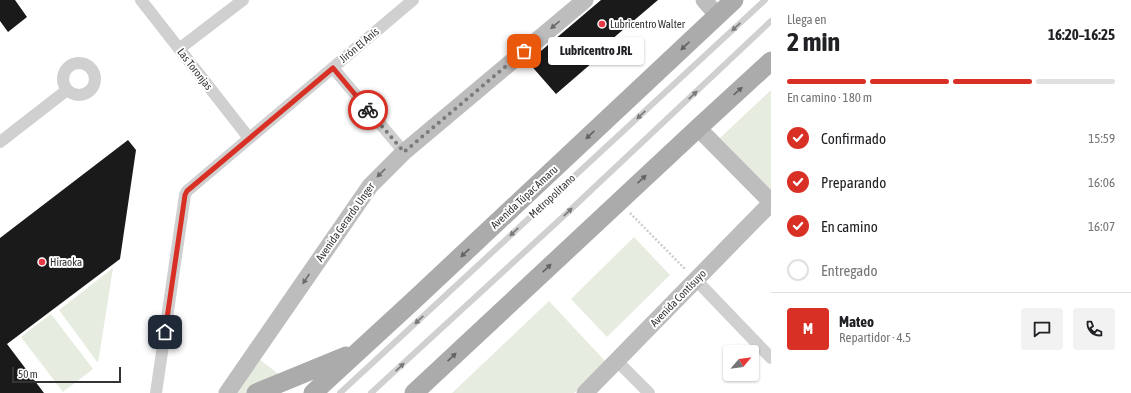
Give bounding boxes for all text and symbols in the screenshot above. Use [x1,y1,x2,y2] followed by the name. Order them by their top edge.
[787,12,827,27] text: Llega en
[610,18,686,30] place label: Lubricentro Walter
[597,19,607,29] marker: Lubricentro Walter
[550,21,560,30] one-way arrow
[731,22,741,31] one-way arrow
[337,25,381,65] street label: Jirón El Anís
[1048,26,1115,43] text: 16:20–16:25
[787,27,840,57] text: 2 min
[507,34,541,68] pin
[548,37,644,65] callout: Lubricentro JRL
[513,40,535,62] icon: bag
[680,41,690,51] one-way arrow
[560,43,632,58] text: Lubricentro JRL
[175,46,215,92] street label: Las Toronjas
[733,86,743,96] one-way arrow
[348,90,388,130] courier
[688,90,698,99] one-way arrow
[787,90,872,105] text: En camino · 180 m
[357,99,379,121] icon: bike
[636,110,645,119] one-way arrow
[787,127,809,149] icon: check
[585,130,595,140] one-way arrow
[821,130,886,147] text: Confirmado
[1088,131,1115,146] text: 15:59
[488,163,560,231] street label: Avenida Túpac Amaru
[377,168,386,178] one-way arrow
[787,171,809,193] icon: check
[526,172,578,220] street label: Metropolitano
[637,174,647,184] one-way arrow
[821,174,886,191] text: Preparando
[1088,175,1115,190] text: 16:06
[313,180,377,264] street label: Avenida Gerardo Unger
[562,208,573,217] one-way arrow
[787,215,809,237] icon: check
[821,218,878,235] text: En camino
[1088,219,1115,234] text: 16:07
[509,227,520,236] one-way arrow
[460,248,470,257] one-way arrow
[50,256,82,268] place label: Hiraoka
[37,257,47,267] marker: Hiraoka
[821,262,878,279] text: Entregado
[542,263,552,273] one-way arrow
[648,267,708,329] street label: Avenida Contisuyo
[302,273,310,284] one-way arrow
[1021,308,1063,350] button: chat
[1073,308,1115,350] button: phone
[839,313,874,330] text: Mateo
[148,315,182,349] pin
[414,315,424,325] one-way arrow
[803,320,813,337] text: M
[154,321,176,343] icon: home
[839,330,911,345] text: Repartidor · 4.5
[723,345,759,381] north arrow
[723,345,759,381] map controls
[448,353,457,362] one-way arrow
[394,362,405,371] one-way arrow
[12,365,121,384] scale bar
[18,368,38,380] text: 50 m

